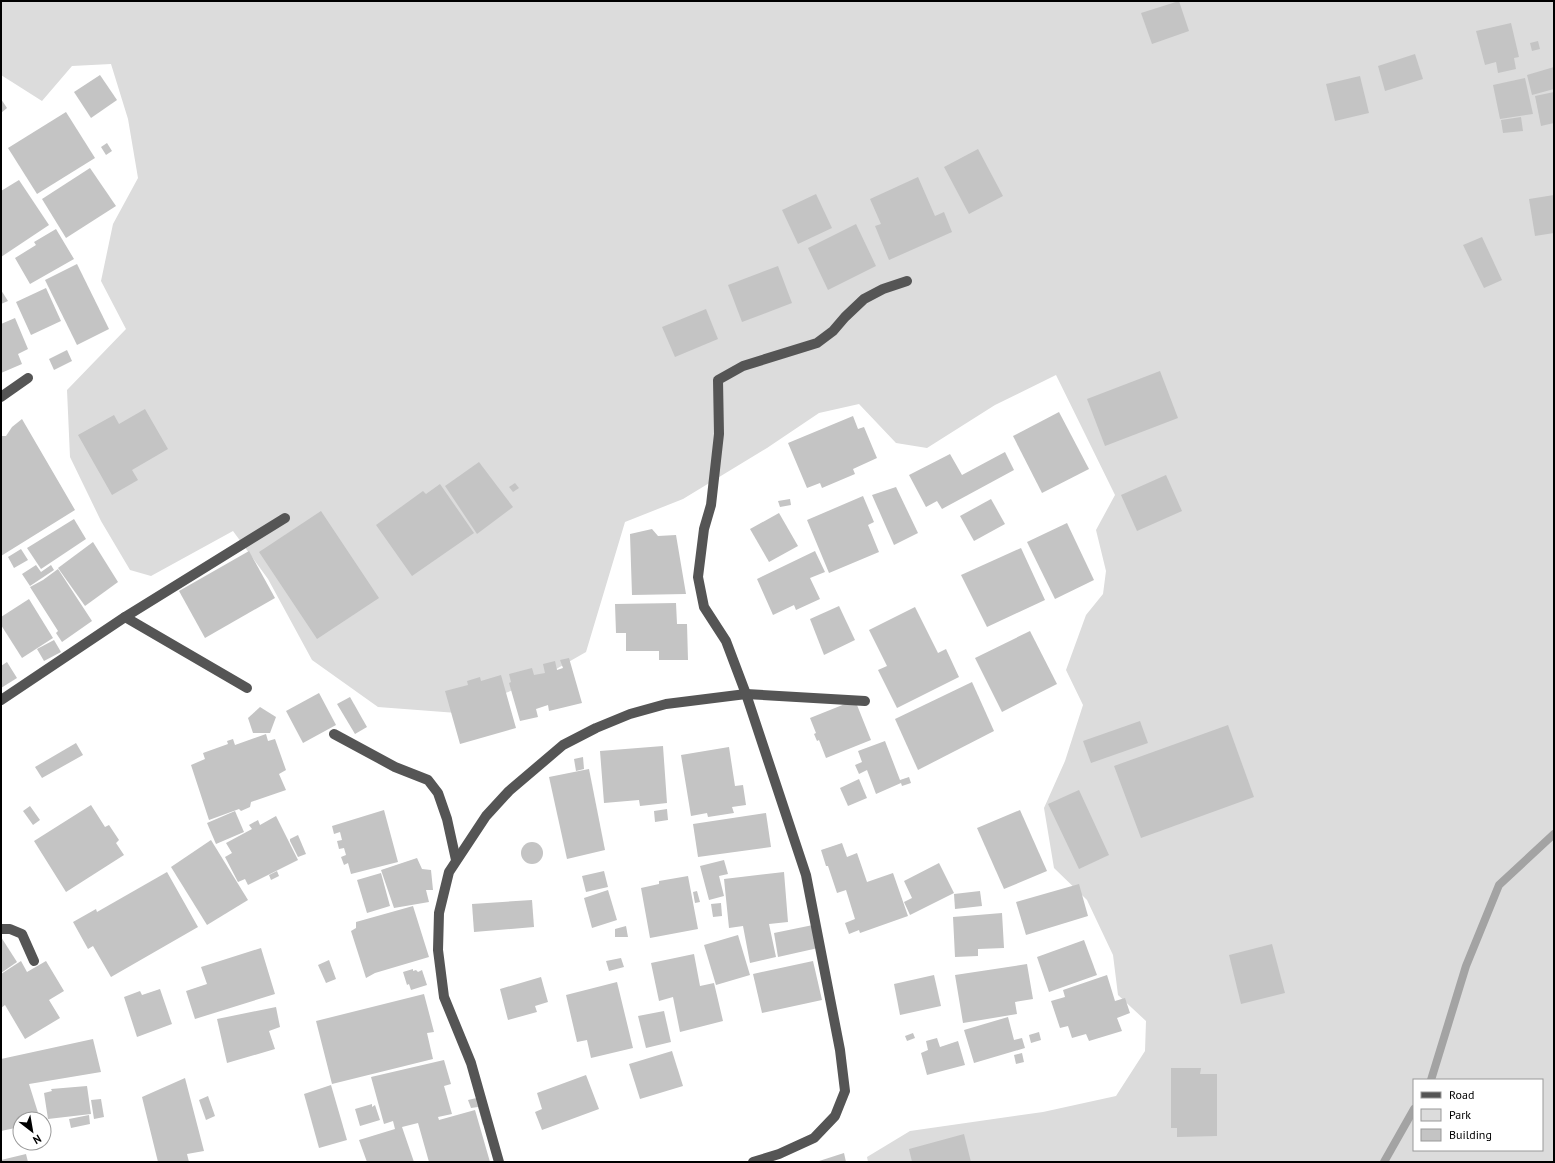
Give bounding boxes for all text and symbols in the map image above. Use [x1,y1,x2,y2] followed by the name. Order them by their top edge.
[1413,1079,1543,1151] legend
[1449,1087,1474,1102] text: Road
[1449,1107,1471,1122] text: Park
[12,1111,52,1151] north arrow
[1449,1127,1492,1142] text: Building
[30,1132,44,1147] text: N

